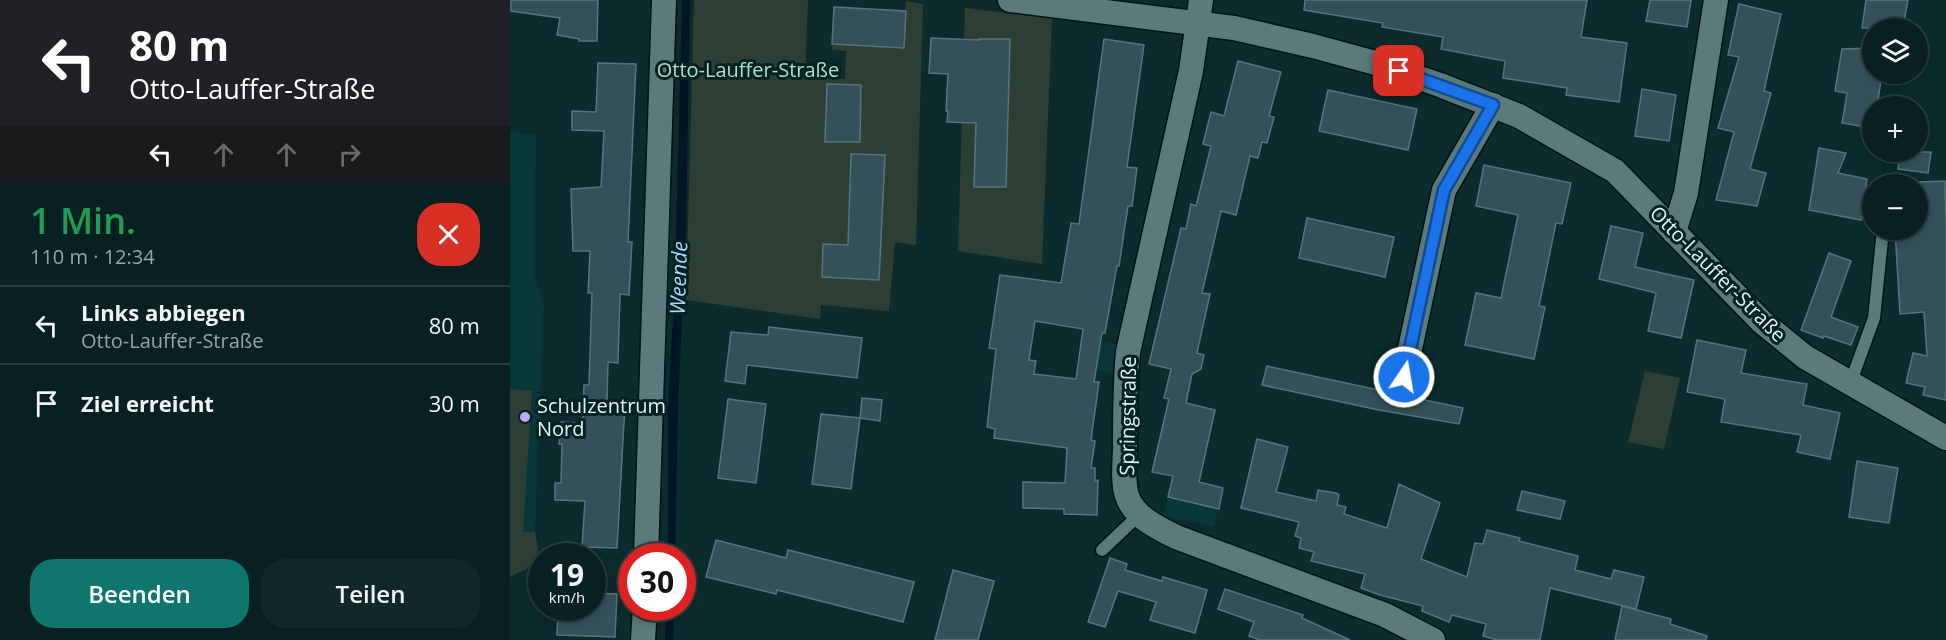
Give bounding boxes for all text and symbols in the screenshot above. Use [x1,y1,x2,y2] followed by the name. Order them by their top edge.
[129,16,229,73] text: 80 m
[1862,18,1928,240] map controls
[1862,18,1928,84] button: layers
[30,24,108,102] icon: left
[1373,45,1424,96] pin
[1382,54,1415,87] icon: arrive
[657,56,839,83] park label: Otto-Lauffer-Straße
[129,70,375,107] text: Otto-Lauffer-Straße
[1862,96,1928,162] button: +
[144,138,177,171] icon: left
[207,138,240,171] icon: ahead
[270,138,303,171] icon: ahead
[333,138,366,171] icon: right
[1862,174,1928,240] button: −
[30,196,136,245] text: 1 Min.
[1644,200,1792,348] street label: Otto-Lauffer-Straße
[417,203,480,266] button: close
[663,241,693,315] water label: Weende
[30,243,155,270] text: 110 m · 12:34
[81,297,246,327] text: Links abbiegen
[30,309,63,342] icon: left
[429,310,480,340] text: 80 m
[81,327,263,354] text: Otto-Lauffer-Straße
[1372,345,1436,409] position arrow
[1113,356,1142,476] street label: Springstraße
[30,387,63,420] icon: arrive
[81,388,214,418] text: Ziel erreicht
[429,388,480,418] text: 30 m
[537,392,666,442] place label: Schulzentrum Nord
[518,410,532,424] marker: Schulzentrum Nord
[618,543,696,621] speed limit sign: 30
[550,554,584,595] text: 19
[30,559,249,628] button: Beenden
[261,559,480,628] button: Teilen
[549,587,585,607] text: km/h

